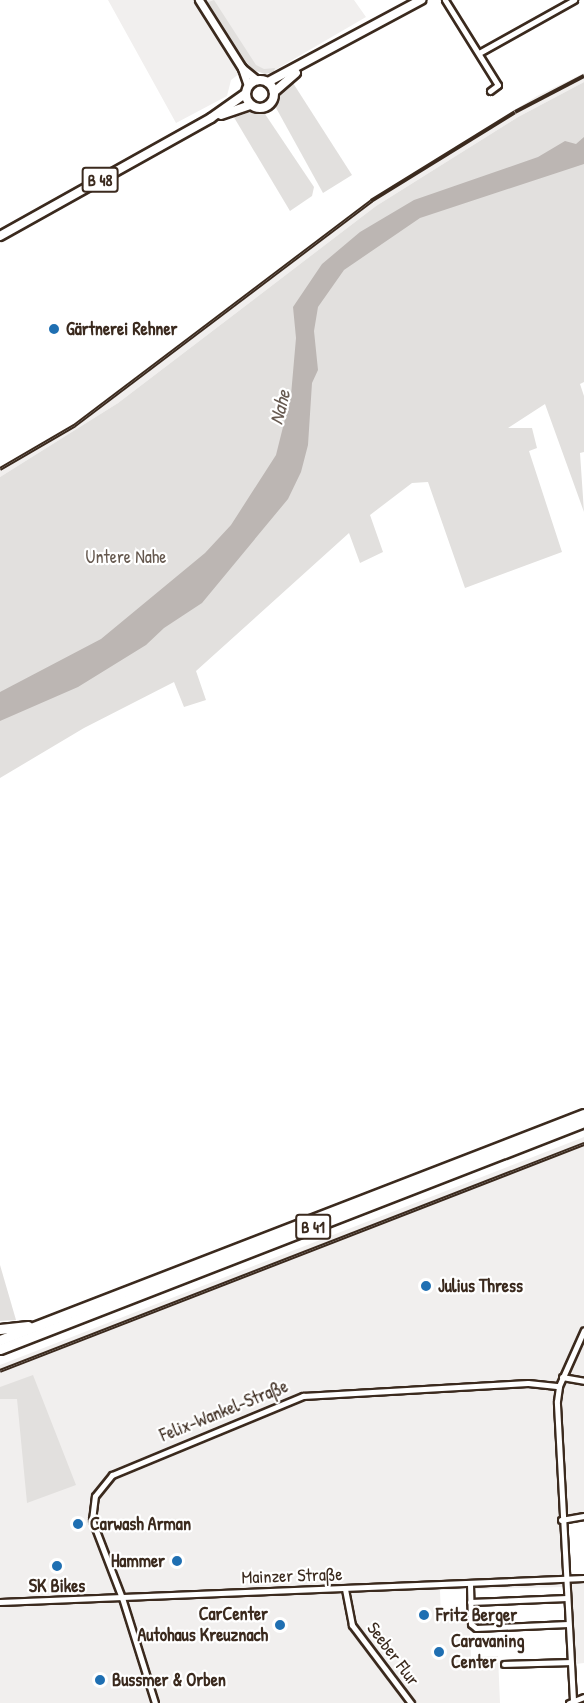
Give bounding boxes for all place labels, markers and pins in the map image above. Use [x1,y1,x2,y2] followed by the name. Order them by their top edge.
[66,318,178,340] place label: Gärtnerei Rehner
[47,322,61,336] marker: Gärtnerei Rehner
[438,1275,523,1297] place label: Julius Thress
[419,1279,433,1293] marker: Julius Thress
[90,1513,191,1535] place label: Carwash Arman
[71,1517,85,1531] marker: Carwash Arman
[111,1550,165,1572] place label: Hammer
[170,1554,184,1568] marker: Hammer
[50,1559,64,1573] marker: SK Bikes
[29,1575,85,1597] place label: SK Bikes
[138,1604,268,1646] place label: CarCenter Autohaus Kreuznach
[436,1604,517,1626] place label: Fritz Berger
[417,1608,431,1622] marker: Fritz Berger
[273,1618,287,1632] marker: CarCenter Autohaus Kreuznach
[451,1631,524,1674] place label: Caravaning Center
[432,1645,446,1659] marker: Caravaning Center
[112,1669,226,1691] place label: Bussmer & Orben
[93,1673,107,1687] marker: Bussmer & Orben

